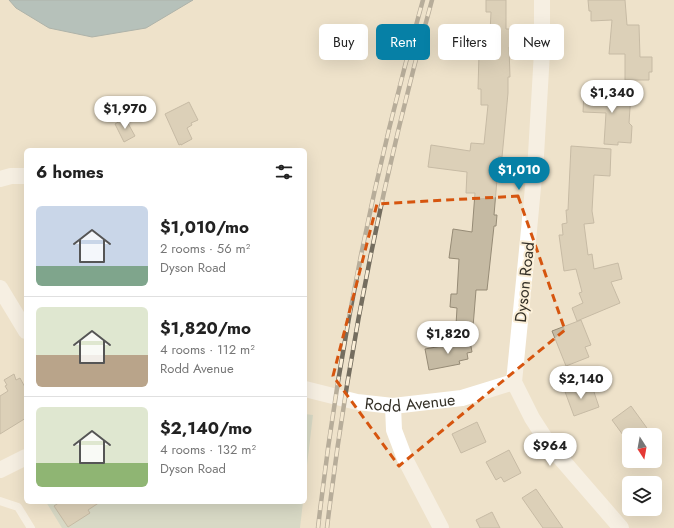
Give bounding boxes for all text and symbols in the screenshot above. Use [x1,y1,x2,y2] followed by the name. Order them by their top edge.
[319,24,368,60] chip: Buy
[376,24,430,60] chip: Rent
[438,24,501,60] chip: Filters
[509,24,564,60] chip: New
[579,80,645,114] pin: $1,340
[590,83,634,102] text: $1,340
[92,96,158,130] pin: $1,970
[103,99,147,118] text: $1,970
[486,157,552,191] pin: $1,010
[36,160,104,184] text: 6 homes
[498,160,540,179] text: $1,010
[273,161,295,183] icon: filters
[160,215,249,239] text: $1,010/mo
[68,222,116,270] icon: home
[160,239,250,258] text: 2 rooms · 56 m²
[509,241,540,324] street label: Dyson Road
[160,258,226,277] text: Dyson Road
[160,316,251,340] text: $1,820/mo
[415,321,481,355] pin: $1,820
[68,323,116,371] icon: home
[426,324,470,343] text: $1,820
[160,340,255,359] text: 4 rooms · 112 m²
[160,359,234,378] text: Rodd Avenue
[548,366,614,400] pin: $2,140
[558,369,604,388] text: $2,140
[364,388,456,418] street label: Rodd Avenue
[160,416,252,440] text: $2,140/mo
[68,423,116,471] icon: home
[622,428,662,468] north arrow
[622,428,662,516] map controls
[526,433,574,467] pin: $964
[533,436,567,455] text: $964
[160,440,256,459] text: 4 rooms · 132 m²
[160,459,226,478] text: Dyson Road
[622,476,662,516] button: layers

